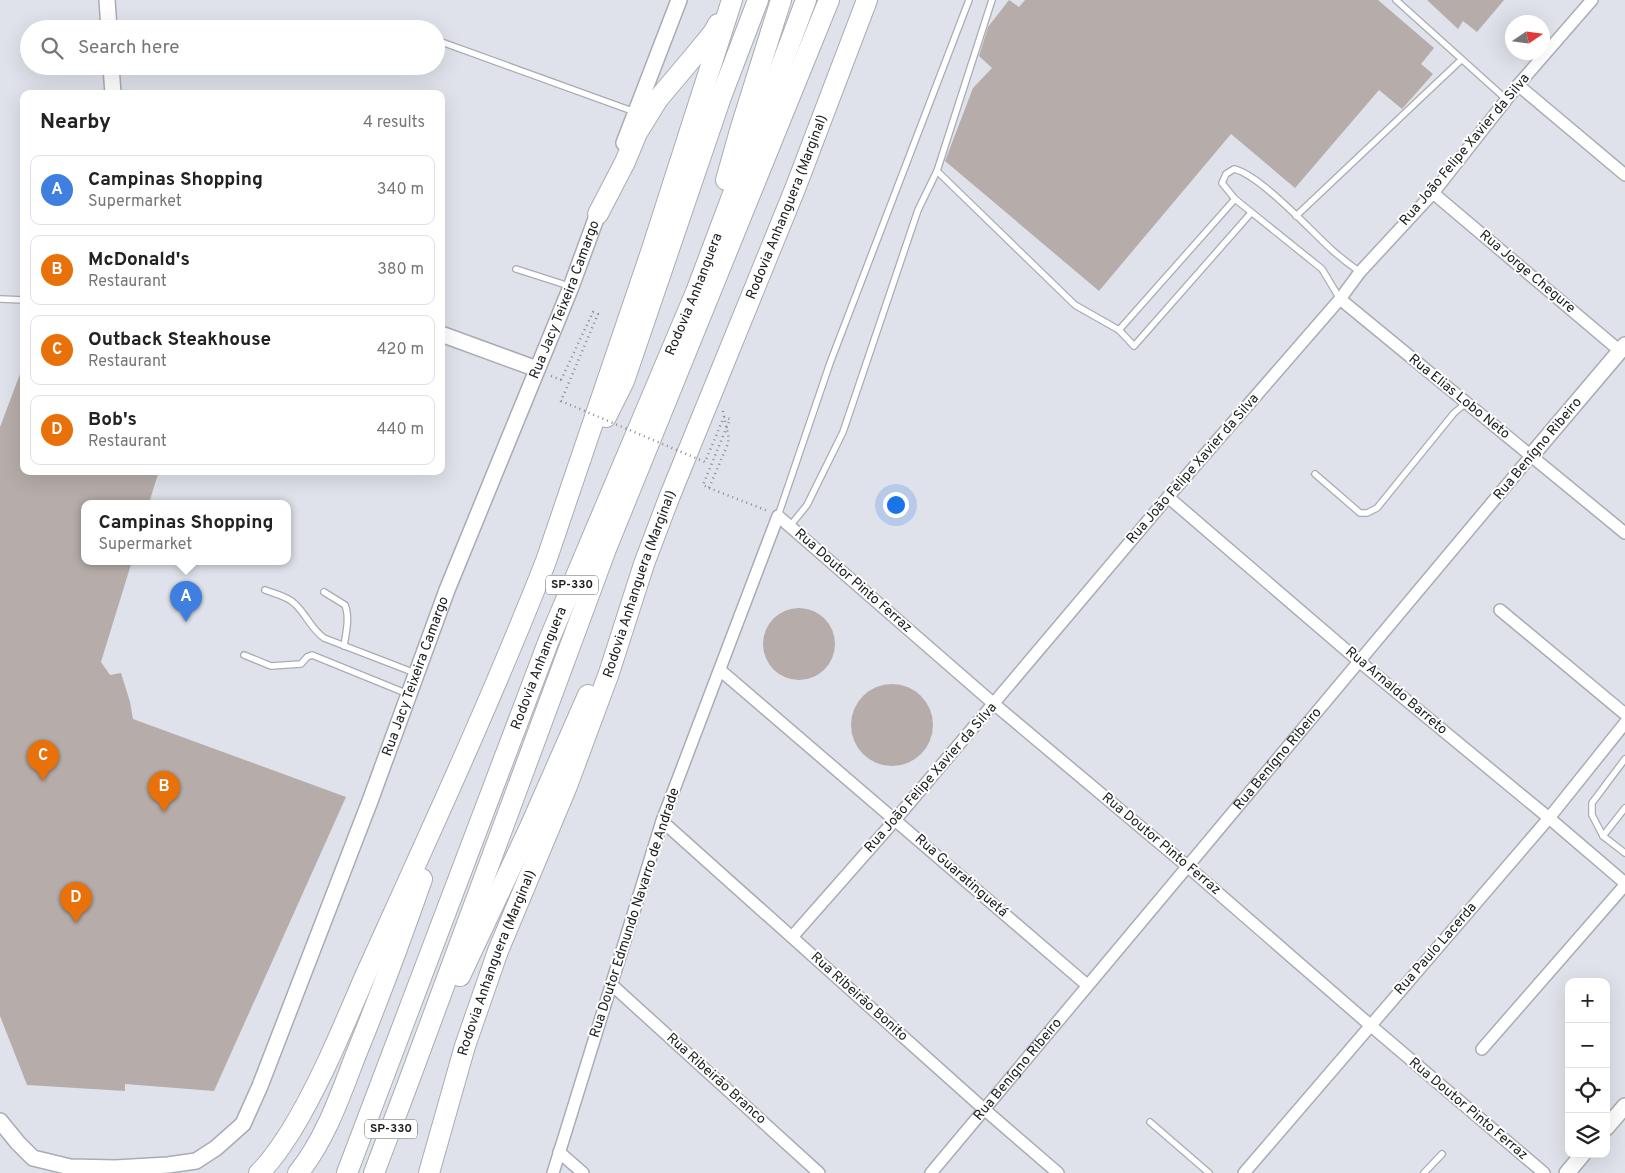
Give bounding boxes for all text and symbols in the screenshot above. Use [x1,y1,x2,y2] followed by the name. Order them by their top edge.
[1505,15,1550,60] north arrow
[20,20,445,75] search box
[38,34,66,62] icon: search
[78,36,180,60] text: Search here
[1396,71,1534,229] street label: Rua João Felipe Xavier da Silva
[40,109,111,136] text: Nearby
[742,112,831,302] street label: Rodovia Anhanguera (Marginal)
[363,113,425,133] text: 4 results
[88,168,263,192] text: Campinas Shopping
[51,180,63,200] text: A
[377,180,424,200] text: 340 m
[88,192,182,212] text: Supermarket
[526,218,603,382] street label: Rua Jacy Teixeira Camargo
[1475,227,1579,317] street label: Rua Jorge Chegure
[662,231,726,358] street label: Rodovia Anhanguera
[88,248,190,272] text: McDonald's
[51,260,63,280] text: B
[377,260,424,280] text: 380 m
[88,272,167,292] text: Restaurant
[88,328,271,352] text: Outback Steakhouse
[52,340,62,360] text: C
[377,340,424,360] text: 420 m
[1405,351,1513,443] street label: Rua Elias Lobo Neto
[88,352,167,372] text: Restaurant
[1123,390,1263,548] street label: Rua João Felipe Xavier da Silva
[1490,394,1586,504] street label: Rua Benígno Ribeiro
[88,408,137,432] text: Bob's
[51,420,63,440] text: D
[377,420,424,440] text: 440 m
[88,432,167,452] text: Restaurant
[599,488,680,680] street label: Rodovia Anhanguera (Marginal)
[883,492,909,518] your location
[81,500,291,565] popup
[99,511,273,535] text: Campinas Shopping
[791,525,915,637] street label: Rua Doutor Pinto Ferraz
[99,535,192,555] text: Supermarket
[546,576,598,594] road number: SP-330
[170,581,202,622] pin: A
[379,594,453,758] street label: Rua Jacy Teixeira Camargo
[507,604,571,732] street label: Rodovia Anhanguera
[1342,643,1451,739] street label: Rua Arnaldo Barreto
[861,699,1001,857] street label: Rua João Felipe Xavier da Silva
[1230,704,1325,814] street label: Rua Benígno Ribeiro
[27,740,59,781] pin: C
[148,771,180,812] pin: B
[586,786,684,1040] street label: Rua Doutor Edmundo Navarro de Andrade
[1098,789,1224,899] street label: Rua Doutor Pinto Ferraz
[911,831,1011,921] street label: Rua Guaratinguetá
[454,867,539,1058] street label: Rodovia Anhanguera (Marginal)
[60,882,92,923] pin: D
[1391,899,1481,999] street label: Rua Paulo Lacerda
[807,949,911,1045] street label: Rua Ribeirão Bonito
[1565,978,1610,1158] map controls
[1565,978,1610,1023] button: +
[970,1015,1065,1124] street label: Rua Benígno Ribeiro
[1565,1023,1610,1068] button: −
[663,1030,770,1128] street label: Rua Ribeirão Branco
[1405,1054,1531,1164] street label: Rua Doutor Pinto Ferraz
[1565,1068,1610,1113] button: locate
[1565,1113,1610,1158] button: layers
[365,1120,417,1138] road number: SP-330

